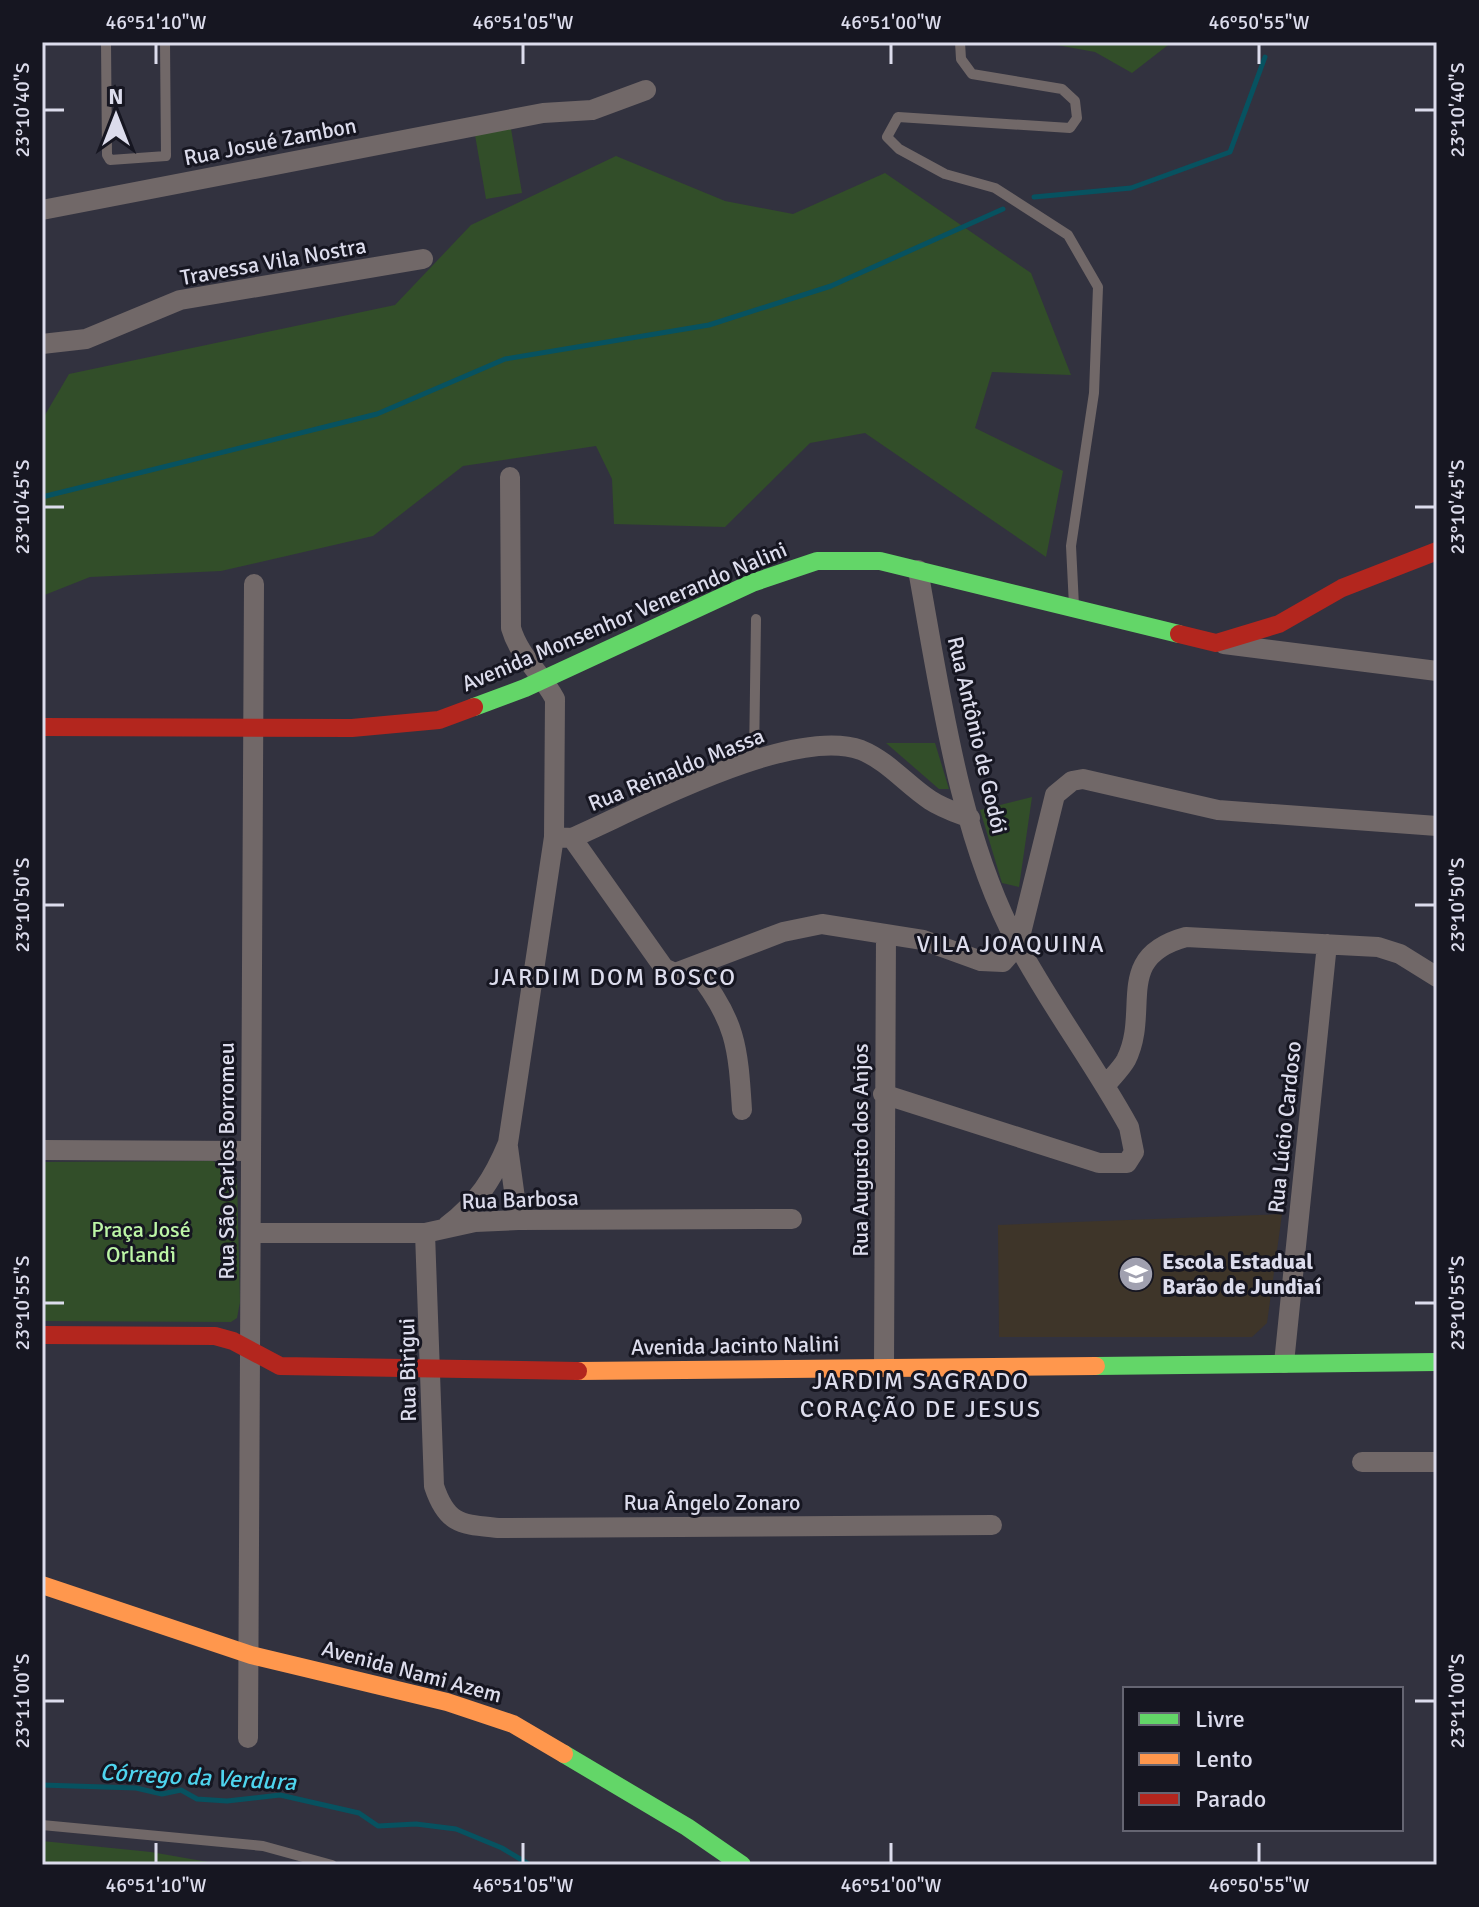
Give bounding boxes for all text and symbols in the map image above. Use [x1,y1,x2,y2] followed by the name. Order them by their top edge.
[105,10,207,35] text: 46°51'10"W
[472,10,574,35] text: 46°51'05"W
[840,10,942,35] text: 46°51'00"W
[1208,10,1310,35] text: 46°50'55"W
[10,62,35,158] text: 23°10'40"S
[1445,62,1470,158] text: 23°10'40"S
[76,76,156,156] north arrow
[108,83,124,110] text: N
[181,112,359,171] street label: Rua Josué Zambon
[178,232,368,291] street label: Travessa Vila Nostra
[10,459,35,555] text: 23°10'45"S
[1445,459,1470,555] text: 23°10'45"S
[458,536,791,697] street label: Avenida Monsenhor Venerando Nalini
[942,634,1013,836] street label: Rua Antônio de Godói
[584,722,768,817] street label: Rua Reinaldo Massa
[10,857,35,953] text: 23°10'50"S
[1445,857,1470,953] text: 23°10'50"S
[916,929,1106,959] district label: VILA JOAQUINA
[489,962,737,992] district label: JARDIM DOM BOSCO
[1262,1040,1307,1214] street label: Rua Lúcio Cardoso
[213,1042,240,1280] street label: Rua São Carlos Borromeu
[847,1043,874,1257] street label: Rua Augusto dos Anjos
[461,1184,579,1215] street label: Rua Barbosa
[91,1216,191,1268] park label: Praça José Orlandi
[1162,1248,1322,1300] place label: Escola Estadual Barão de Jundiaí
[10,1255,35,1351] text: 23°10'55"S
[1117,1255,1155,1293] school or university icon: Escola Estadual Barão de Jundiaí
[1445,1255,1470,1351] text: 23°10'55"S
[393,1318,422,1422] street label: Rua Birigui
[631,1330,839,1361] street label: Avenida Jacinto Nalini
[800,1366,1042,1424] district label: JARDIM SAGRADO CORAÇÃO DE JESUS
[624,1489,800,1516] street label: Rua Ângelo Zonaro
[319,1634,505,1709] street label: Avenida Nami Azem
[10,1653,35,1749] text: 23°11'00"S
[1445,1653,1470,1749] text: 23°11'00"S
[1123,1687,1403,1831] legend
[1195,1704,1245,1734] text: Livre
[1195,1744,1253,1774] text: Lento
[99,1757,298,1797] water label: Córrego da Verdura
[1195,1784,1266,1814] text: Parado
[105,1873,207,1898] text: 46°51'10"W
[472,1873,574,1898] text: 46°51'05"W
[840,1873,942,1898] text: 46°51'00"W
[1208,1873,1310,1898] text: 46°50'55"W

